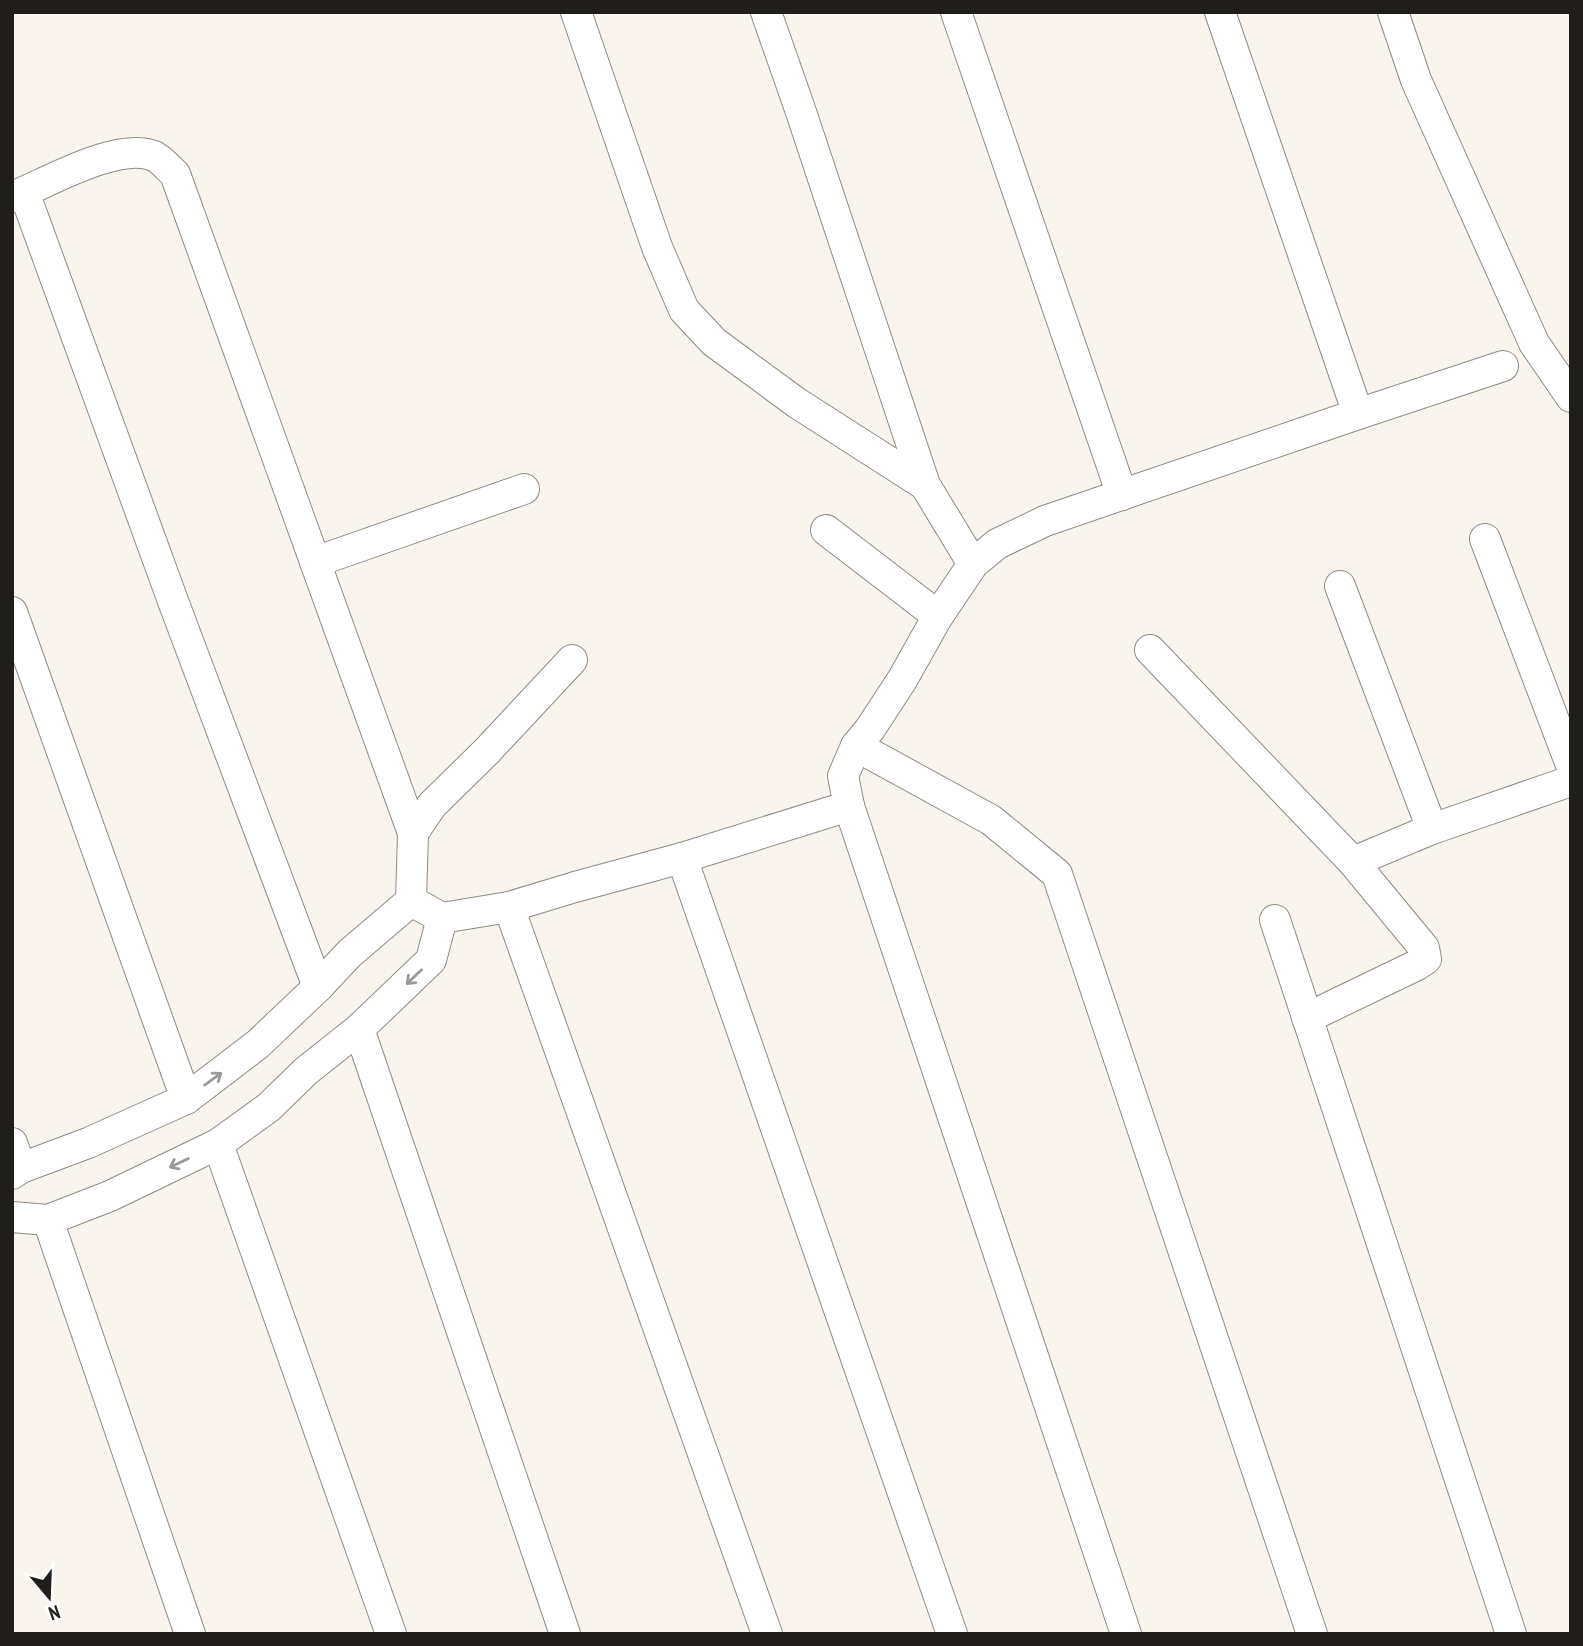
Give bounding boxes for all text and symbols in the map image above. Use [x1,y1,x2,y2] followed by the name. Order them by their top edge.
[406,968,423,985] one-way arrow
[204,1072,223,1087] one-way arrow
[169,1156,190,1170] one-way arrow
[14,1562,84,1632] north arrow
[46,1600,63,1626] text: N

